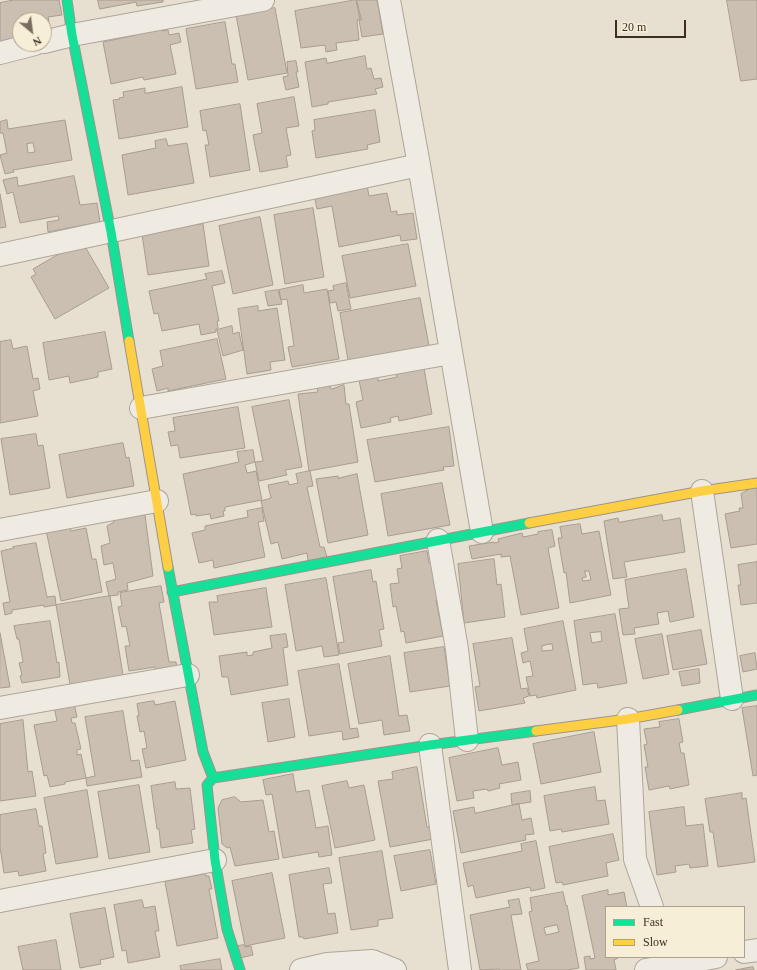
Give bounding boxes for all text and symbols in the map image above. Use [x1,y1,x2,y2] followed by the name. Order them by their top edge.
[12,12,52,52] north arrow
[617,12,688,38] scale bar
[622,20,646,34] text: 20 m
[31,34,44,49] text: N
[605,906,745,958] legend
[643,915,663,929] text: Fast
[643,935,668,949] text: Slow

